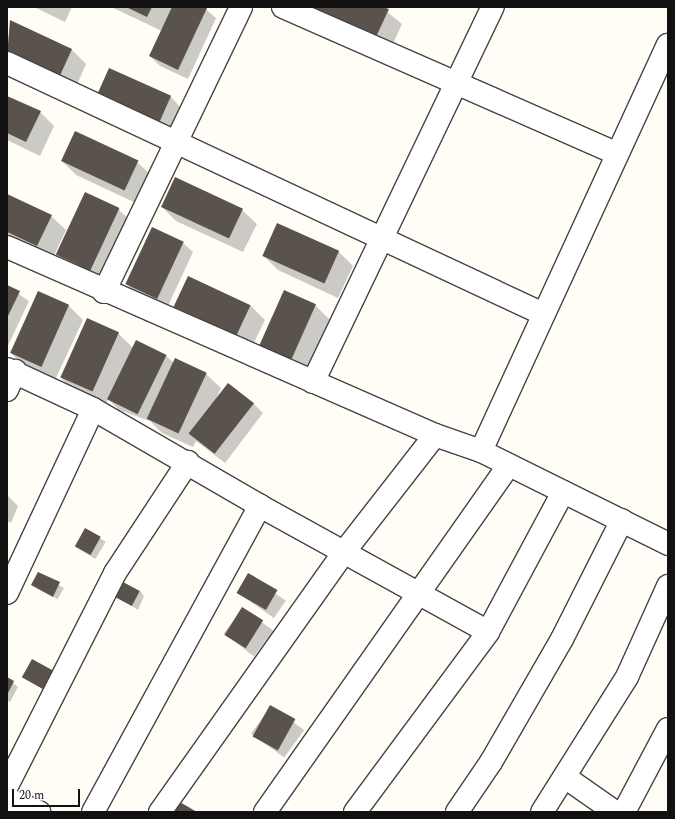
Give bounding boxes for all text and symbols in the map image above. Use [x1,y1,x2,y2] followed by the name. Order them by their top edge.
[14,781,82,807] scale bar
[19,786,44,805] text: 20 m

